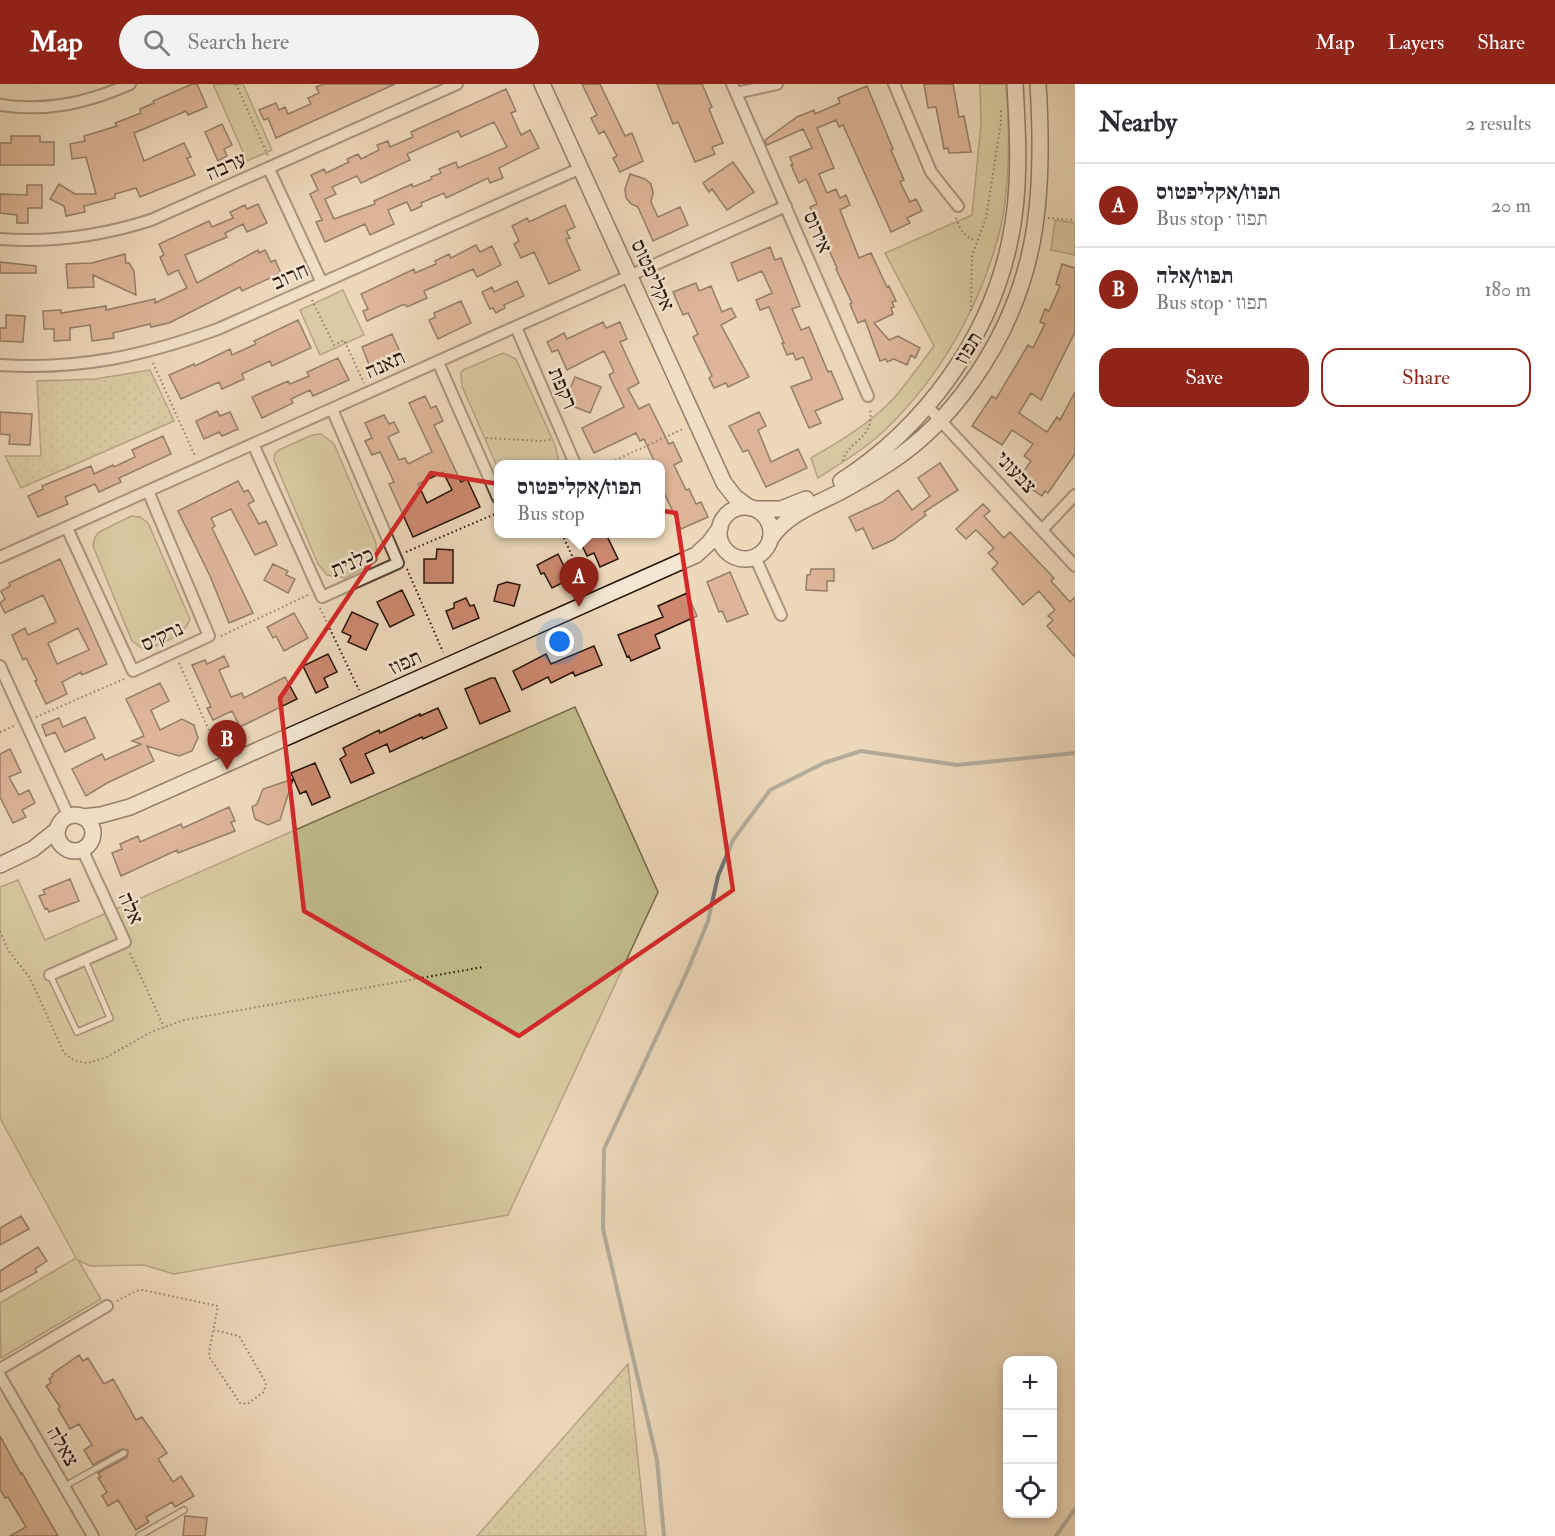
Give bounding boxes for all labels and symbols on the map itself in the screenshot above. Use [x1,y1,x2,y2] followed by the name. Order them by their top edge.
[202,146,251,187] street label: ערבה
[797,207,838,257] street label: אירוס
[624,235,681,315] street label: אקליפטוס
[268,257,313,296] street label: חרוב
[948,327,989,370] street label: תפוז
[361,344,410,385] street label: תאנה
[542,363,583,413] street label: רקפת
[989,445,1042,499] street label: צבעוני
[326,541,378,584] street label: כלנית
[560,558,598,607] pin: A
[137,615,188,658] street label: נרקיס
[545,627,574,656] your location
[384,643,426,682] street label: תפוז
[208,720,246,770] pin: B
[112,888,149,929] street label: אלה
[40,1421,85,1471] street label: צאלה

